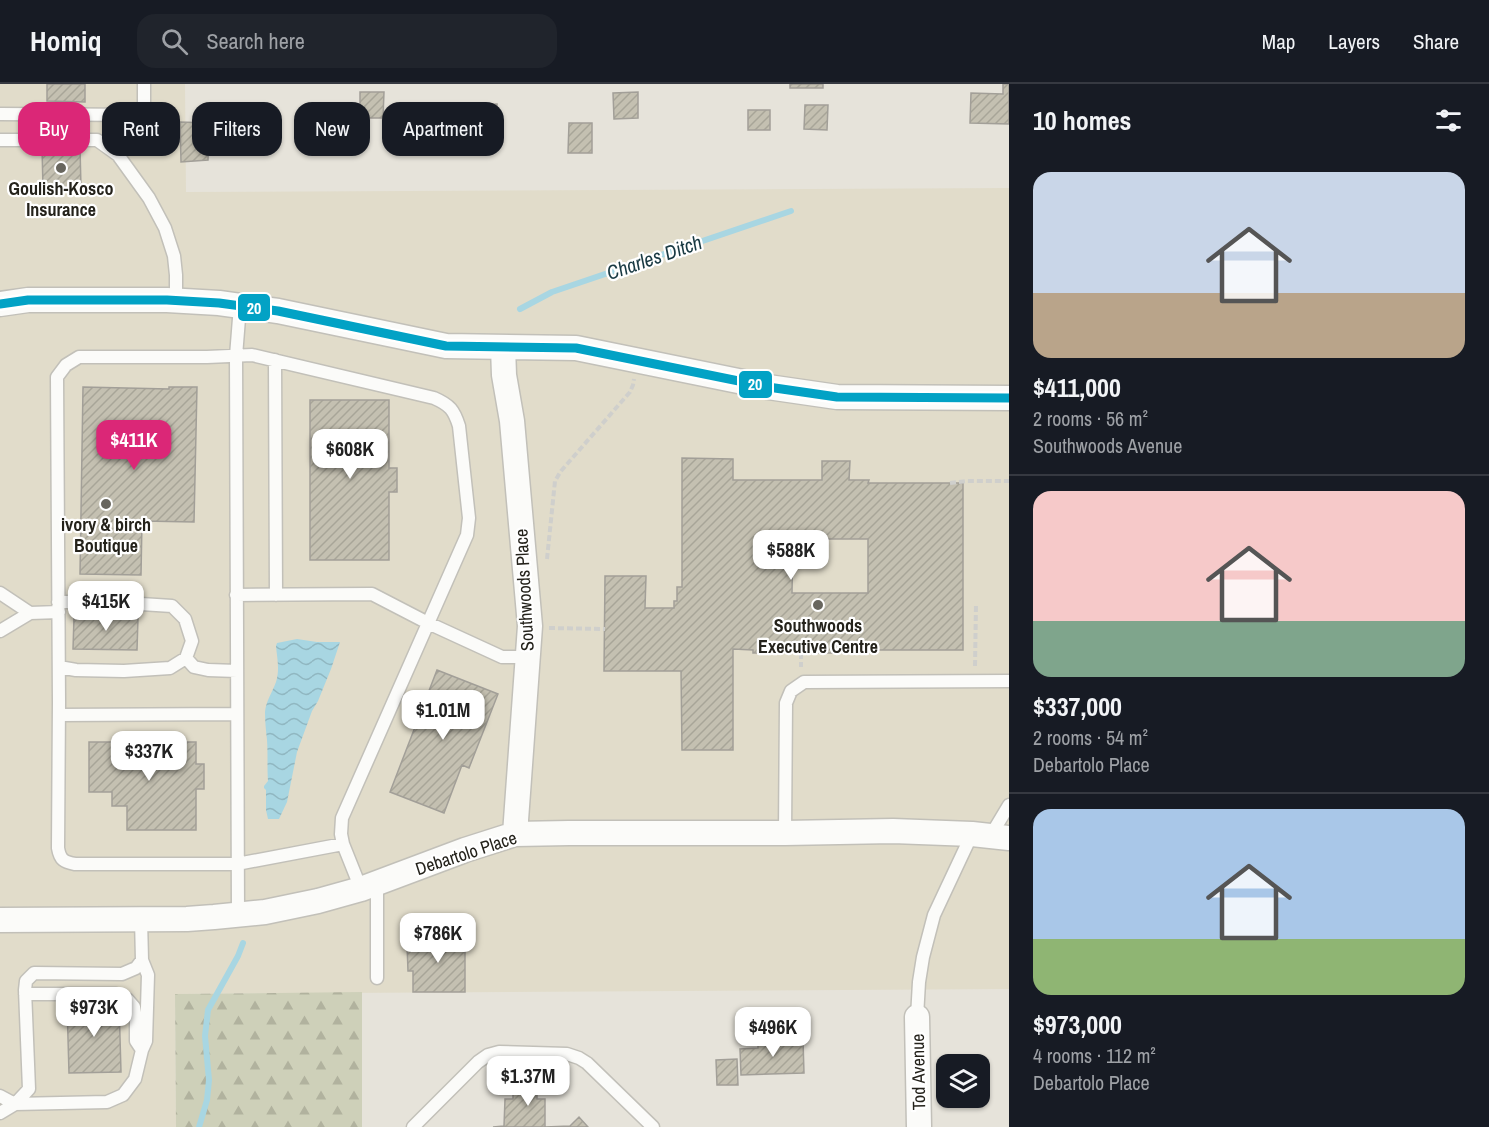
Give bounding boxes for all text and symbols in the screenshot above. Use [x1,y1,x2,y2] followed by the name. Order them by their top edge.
[137,14,557,68] search box
[30,22,101,60] text: Homiq
[158,25,191,58] icon: search
[206,26,305,56] text: Search here
[1262,27,1295,56] text: Map
[1328,27,1380,56] text: Layers
[1413,27,1459,56] text: Share
[18,102,90,156] chip: Buy
[102,102,180,156] chip: Rent
[192,102,282,156] chip: Filters
[294,102,370,156] chip: New
[382,102,504,156] chip: Apartment
[1033,103,1131,138] text: 10 homes
[1432,104,1465,137] icon: filters
[54,161,68,175] marker: Goulish-Kosco Insurance
[9,176,113,222] place label: Goulish-Kosco Insurance
[1195,211,1303,319] icon: home
[603,228,705,286] water label: Charles Ditch
[237,293,271,322] line badge: 20
[247,297,261,319] text: 20
[738,370,773,399] line badge: 20
[1033,370,1121,405] text: $411,000
[748,373,762,395] text: 20
[1033,405,1148,432] text: 2 rooms · 56 m²
[92,420,176,471] pin: $411K
[110,426,158,453] text: $411K
[308,429,392,480] pin: $608K
[1033,432,1182,459] text: Southwoods Avenue
[326,435,374,462] text: $608K
[99,497,113,511] marker: ivory & birch Boutique
[61,512,151,558] place label: ivory & birch Boutique
[508,528,540,652] street label: Southwoods Place
[749,530,833,581] pin: $588K
[1195,530,1303,638] icon: home
[767,536,815,563] text: $588K
[64,581,148,632] pin: $415K
[82,587,130,614] text: $415K
[811,598,825,612] marker: Southwoods Executive Centre
[758,613,878,659] place label: Southwoods Executive Centre
[1033,689,1122,724] text: $337,000
[394,690,492,741] pin: $1.01M
[416,696,470,723] text: $1.01M
[1033,724,1148,751] text: 2 rooms · 54 m²
[107,731,191,782] pin: $337K
[125,737,173,764] text: $337K
[1033,751,1150,778] text: Debartolo Place
[412,825,520,881] street label: Debartolo Place
[1195,848,1303,956] icon: home
[396,913,480,964] pin: $786K
[414,919,462,946] text: $786K
[52,987,136,1038] pin: $973K
[70,993,118,1020] text: $973K
[731,1007,815,1058] pin: $496K
[1033,1007,1122,1042] text: $973,000
[749,1013,797,1040] text: $496K
[905,1033,931,1111] street label: Tod Avenue
[1033,1042,1156,1069] text: 4 rooms · 112 m²
[936,1054,990,1108] map controls
[936,1054,990,1108] button: layers
[479,1056,577,1107] pin: $1.37M
[501,1062,555,1089] text: $1.37M
[1033,1069,1150,1096] text: Debartolo Place

